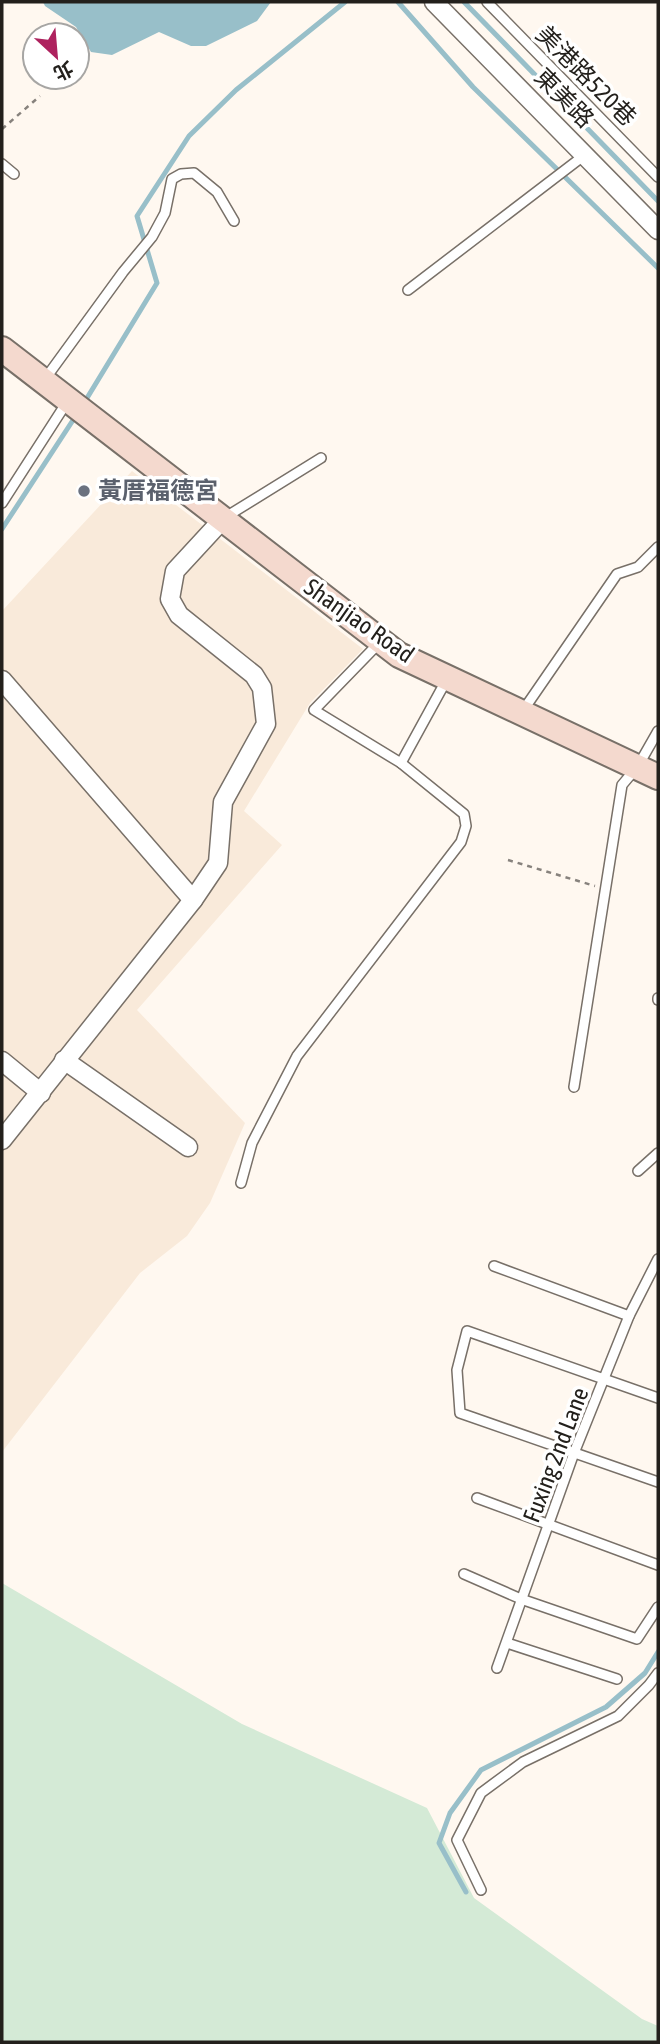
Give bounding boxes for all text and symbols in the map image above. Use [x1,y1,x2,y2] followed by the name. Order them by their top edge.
[531,20,642,131] street label: 美港路520巷
[21,21,91,91] north arrow
[50,57,77,85] text: 北
[529,63,599,133] street label: 東美路
[98,477,218,504] place label: 黃厝福德宮
[76,483,92,499] marker: 黃厝福德宮
[299,573,419,668] street label: Shanjiao Road
[517,1384,594,1526] street label: Fuxing 2nd Lane

